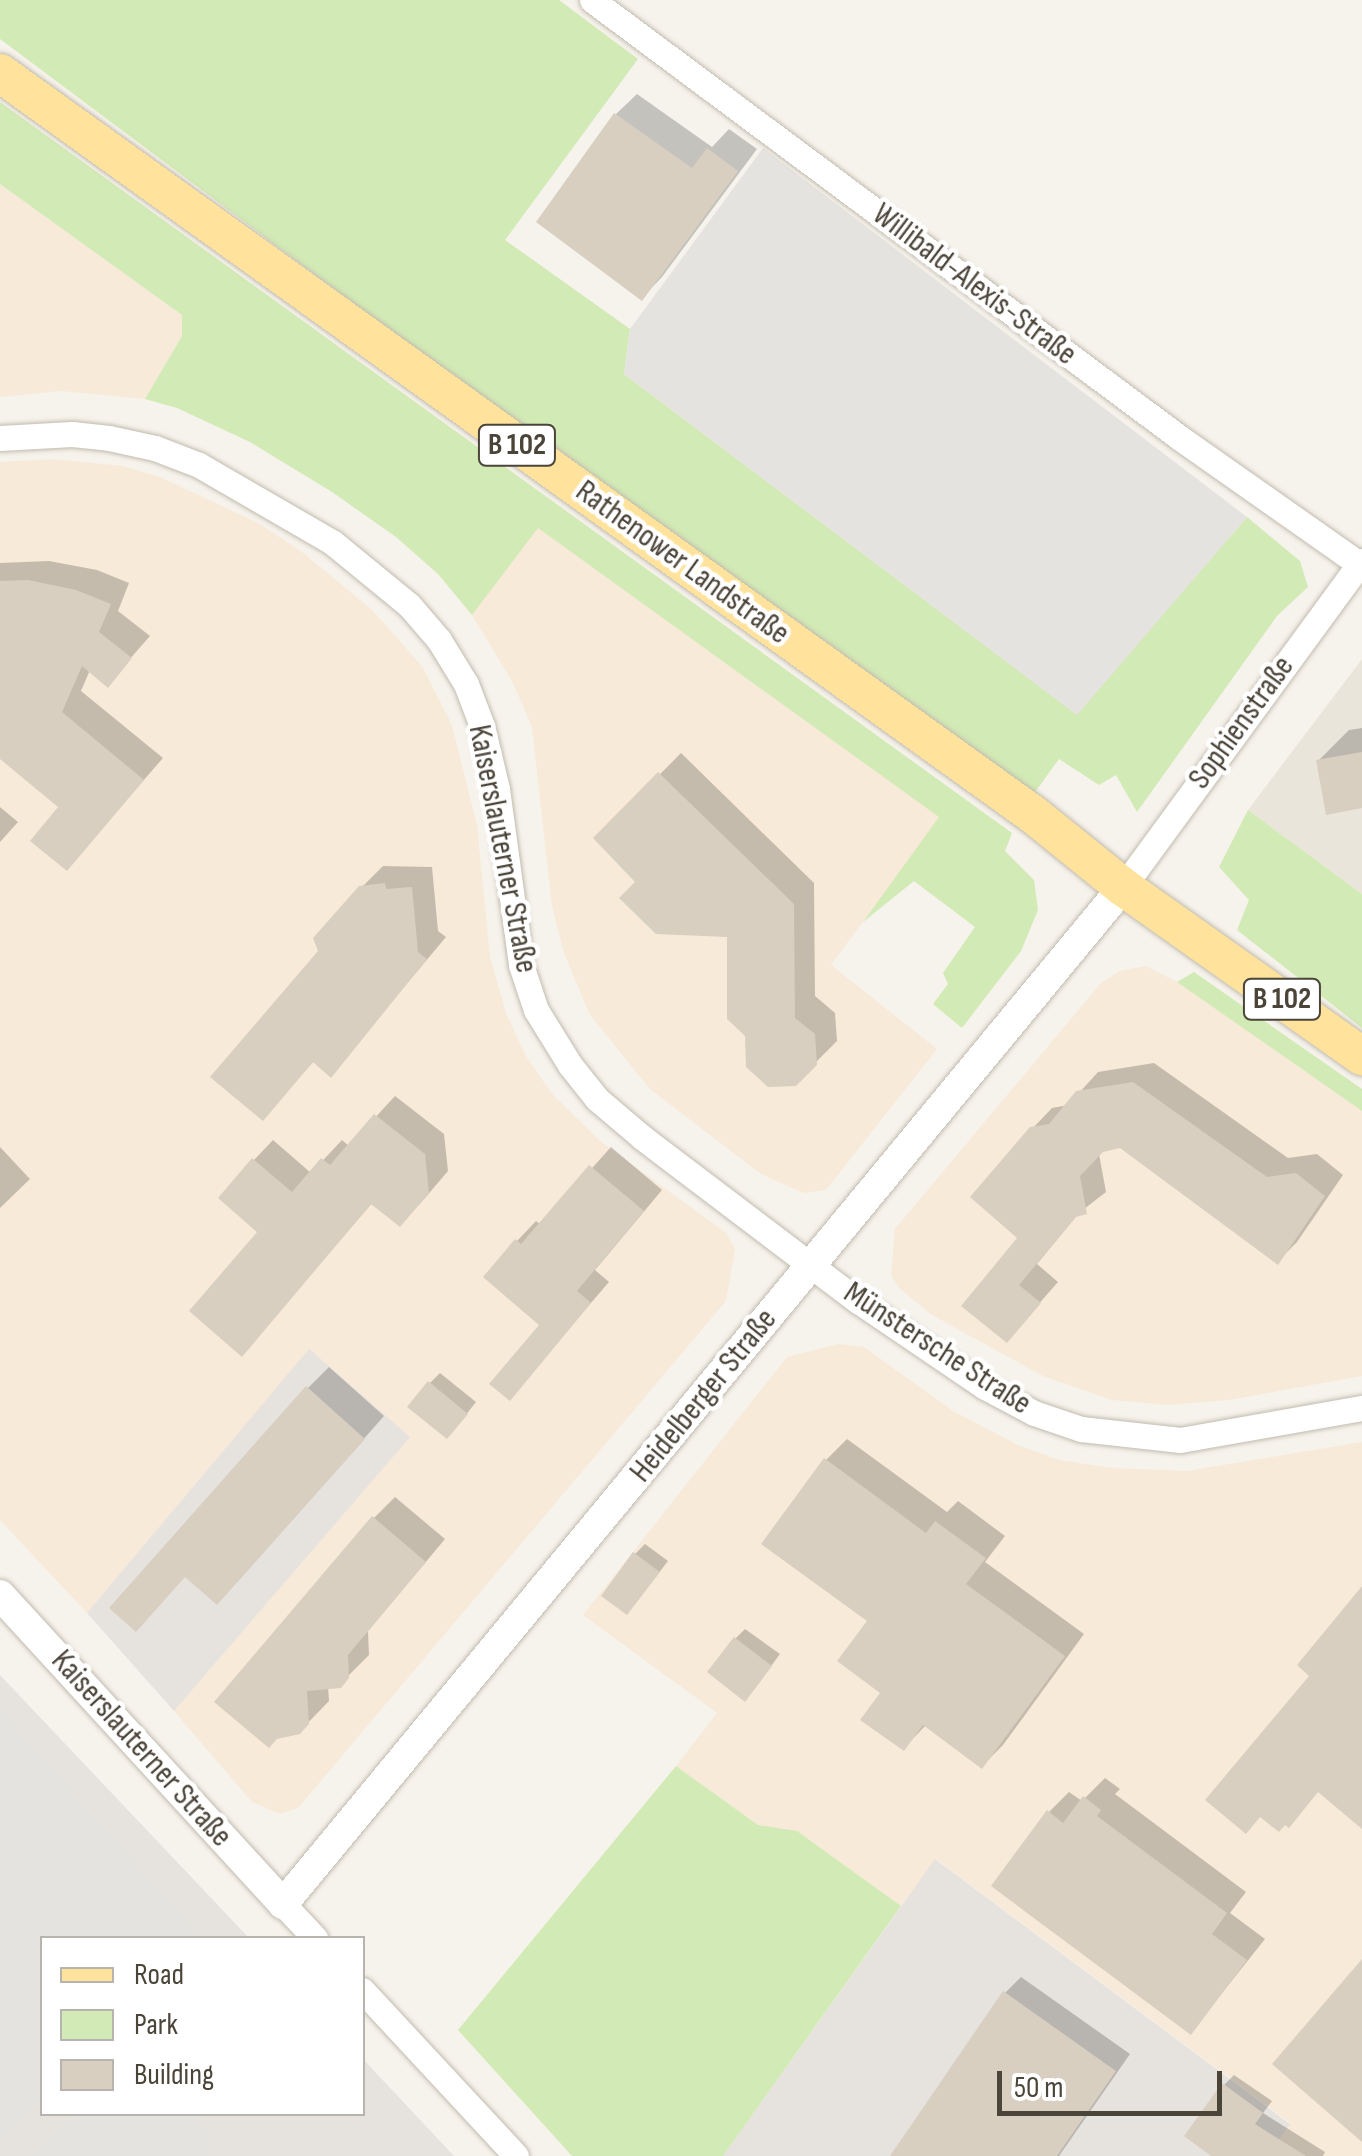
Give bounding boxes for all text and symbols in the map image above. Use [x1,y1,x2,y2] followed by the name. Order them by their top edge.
[864,196,1084,374] street label: Willibald-Alexis-Straße
[477,420,557,470] road number: B 102
[568,473,796,653] street label: Rathenower Landstraße
[1181,649,1303,797] street label: Sophienstraße
[459,722,545,976] street label: Kaiserslauterner Straße
[1242,974,1322,1024] road number: B 102
[836,1274,1038,1424] street label: Münstersche Straße
[622,1301,786,1491] street label: Heidelberger Straße
[42,1643,240,1855] street label: Kaiserslauterner Straße
[40,1936,365,2116] legend
[134,1957,184,1993] text: Road
[134,2007,178,2043] text: Park
[1002,2051,1227,2113] scale bar
[134,2057,214,2093] text: Building
[1014,2070,1063,2106] text: 50 m

